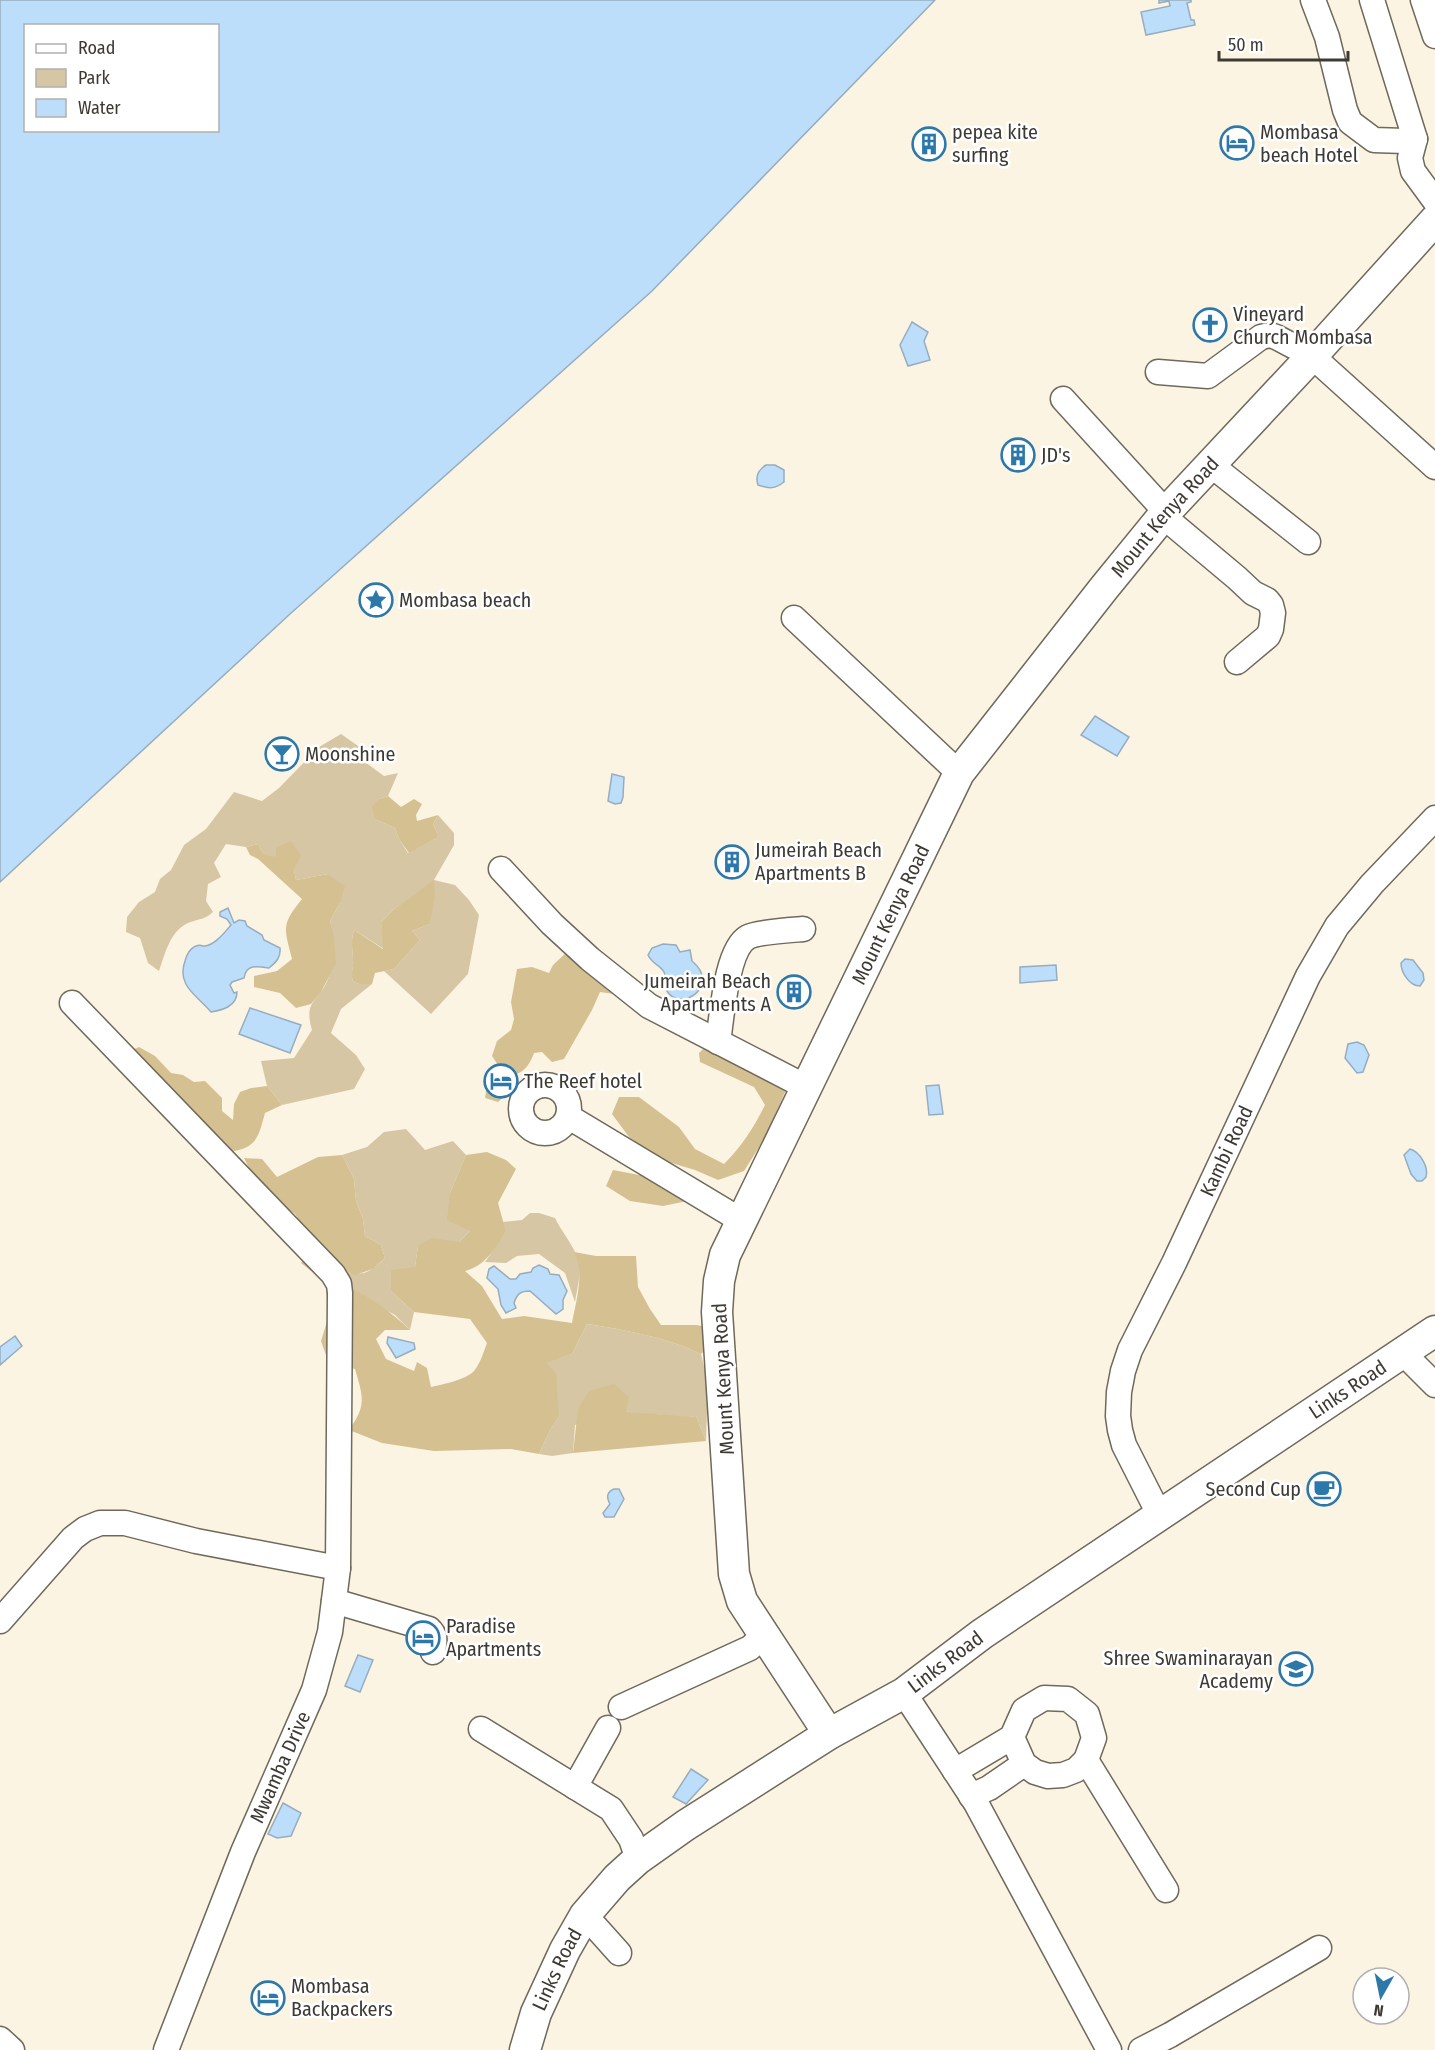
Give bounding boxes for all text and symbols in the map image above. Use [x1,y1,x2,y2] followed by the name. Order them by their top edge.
[24,24,219,132] legend
[1219,24,1348,62] scale bar
[1228,34,1264,56] text: 50 m
[78,37,115,59] text: Road
[78,67,111,89] text: Park
[78,97,121,119] text: Water
[952,120,1038,167] place label: pepea kite surfing
[1260,120,1358,167] place label: Mombasa beach Hotel
[1219,125,1255,161] hotel icon: Mombasa beach Hotel
[911,126,947,162] building icon: pepea kite surfing
[1233,302,1373,349] place label: Vineyard Church Mombasa
[1192,307,1228,343] church icon: Vineyard Church Mombasa
[1000,437,1036,473] building icon: JD's
[1041,443,1070,467] place label: JD's
[1106,451,1224,582] street label: Mount Kenya Road
[358,582,394,618] place icon: Mombasa beach
[399,588,531,612] place label: Mombasa beach
[264,736,300,772] bar icon: Moonshine
[305,742,395,766] place label: Moonshine
[755,838,882,885] place label: Jumeirah Beach Apartments B
[846,841,934,988] street label: Mount Kenya Road
[714,844,750,880] building icon: Jumeirah Beach Apartments B
[644,969,771,1016] place label: Jumeirah Beach Apartments A
[776,974,812,1010] building icon: Jumeirah Beach Apartments A
[483,1063,519,1099] hotel icon: The Reef hotel
[524,1069,642,1093] place label: The Reef hotel
[1195,1102,1258,1200] street label: Kambi Road
[707,1302,739,1456] street label: Mount Kenya Road
[1304,1355,1391,1424] street label: Links Road
[1306,1471,1342,1507] cafe icon: Second Cup
[1206,1477,1301,1501] place label: Second Cup
[446,1614,541,1661] place label: Paradise Apartments
[405,1620,441,1656] hotel icon: Paradise Apartments
[903,1626,988,1698] street label: Links Road
[1104,1646,1273,1693] place label: Shree Swaminarayan Academy
[1278,1651,1314,1687] school or university icon: Shree Swaminarayan Academy
[245,1708,315,1826] street label: Mwamba Drive
[527,1924,587,2014] street label: Links Road
[1351,1966,1411,2026] north arrow
[291,1974,393,2021] place label: Mombasa Backpackers
[250,1980,286,2016] hotel icon: Mombasa Backpackers
[1373,2000,1385,2020] text: N

